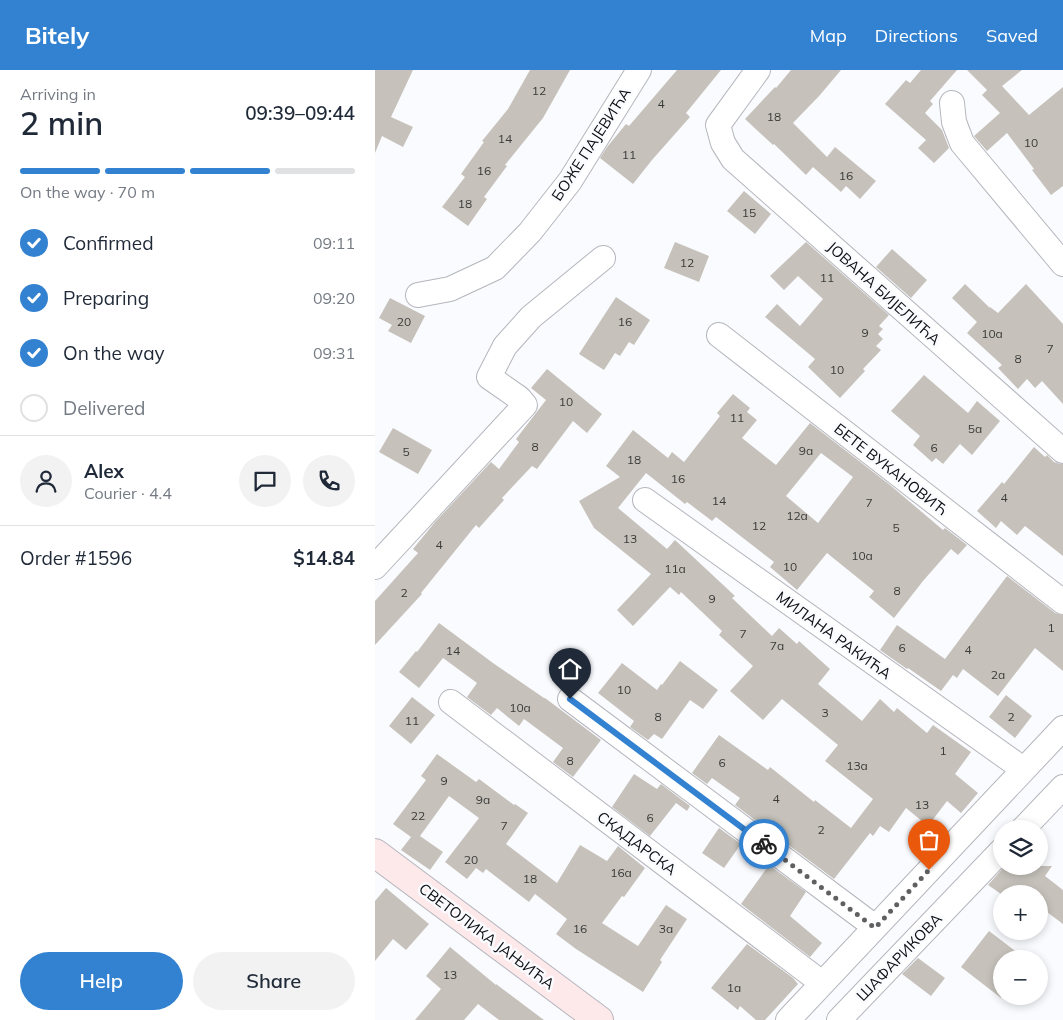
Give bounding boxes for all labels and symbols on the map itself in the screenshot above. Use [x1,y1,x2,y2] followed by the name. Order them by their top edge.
[532,83,546,98] house number: 12
[547,84,635,204] street label: БОЖЕ ПАЈЕВИЋА
[657,96,665,111] house number: 4
[767,109,781,124] house number: 18
[498,131,512,146] house number: 14
[1024,135,1038,150] house number: 10
[622,147,636,162] house number: 11
[477,163,491,178] house number: 16
[839,168,853,183] house number: 16
[458,196,472,211] house number: 18
[742,205,756,220] house number: 15
[823,237,945,349] street label: ЈОВАНА БИЈЕЛИЋА
[680,255,694,270] house number: 12
[820,270,834,285] house number: 11
[397,314,411,329] house number: 20
[618,314,632,329] house number: 16
[861,325,869,340] house number: 9
[981,326,1003,341] house number: 10a
[1046,341,1054,356] house number: 7
[1014,351,1022,366] house number: 8
[830,362,844,377] house number: 10
[559,394,573,409] house number: 10
[730,410,744,425] house number: 11
[831,419,951,519] street label: БЕТЕ ВУКАНОВИЋ
[968,421,982,436] house number: 5a
[531,439,539,454] house number: 8
[930,440,938,455] house number: 6
[799,443,813,458] house number: 9a
[402,444,410,459] house number: 5
[627,452,641,467] house number: 18
[671,471,685,486] house number: 16
[1000,490,1008,505] house number: 4
[712,493,726,508] house number: 14
[865,495,873,510] house number: 7
[786,508,808,523] house number: 12a
[752,518,766,533] house number: 12
[892,520,900,535] house number: 5
[623,531,637,546] house number: 13
[435,537,443,552] house number: 4
[851,548,873,563] house number: 10a
[783,559,797,574] house number: 10
[664,561,686,576] house number: 11a
[893,583,901,598] house number: 8
[400,585,408,600] house number: 2
[773,587,895,683] street label: МИЛАНА РАКИЋА
[708,591,716,606] house number: 9
[1047,620,1055,635] house number: 1
[739,626,747,641] house number: 7
[770,638,784,653] house number: 7a
[898,640,906,655] house number: 6
[964,642,972,657] house number: 4
[446,643,460,658] house number: 14
[549,648,591,699] pin
[991,667,1005,682] house number: 2a
[617,682,631,697] house number: 10
[509,700,531,715] house number: 10a
[821,705,829,720] house number: 3
[654,709,662,724] house number: 8
[1007,709,1015,724] house number: 2
[405,713,419,728] house number: 11
[939,743,947,758] house number: 1
[566,753,574,768] house number: 8
[718,755,726,770] house number: 6
[846,758,868,773] house number: 13a
[440,773,448,788] house number: 9
[772,791,780,806] house number: 4
[476,792,490,807] house number: 9a
[915,797,929,812] house number: 13
[594,807,680,879] street label: СКАДАРСКА
[411,808,425,823] house number: 22
[646,810,654,825] house number: 6
[500,818,508,833] house number: 7
[739,819,789,869] courier
[908,819,950,870] pin
[817,822,825,837] house number: 2
[464,852,478,867] house number: 20
[610,865,632,880] house number: 16a
[523,871,537,886] house number: 18
[415,879,559,993] street label: СВЕТОЛИКА ЈАЊИЋА
[852,909,946,1005] street label: ШАФАРИКОВА
[573,921,587,936] house number: 16
[659,921,673,936] house number: 3a
[443,967,457,982] house number: 13
[727,980,741,995] house number: 1a

